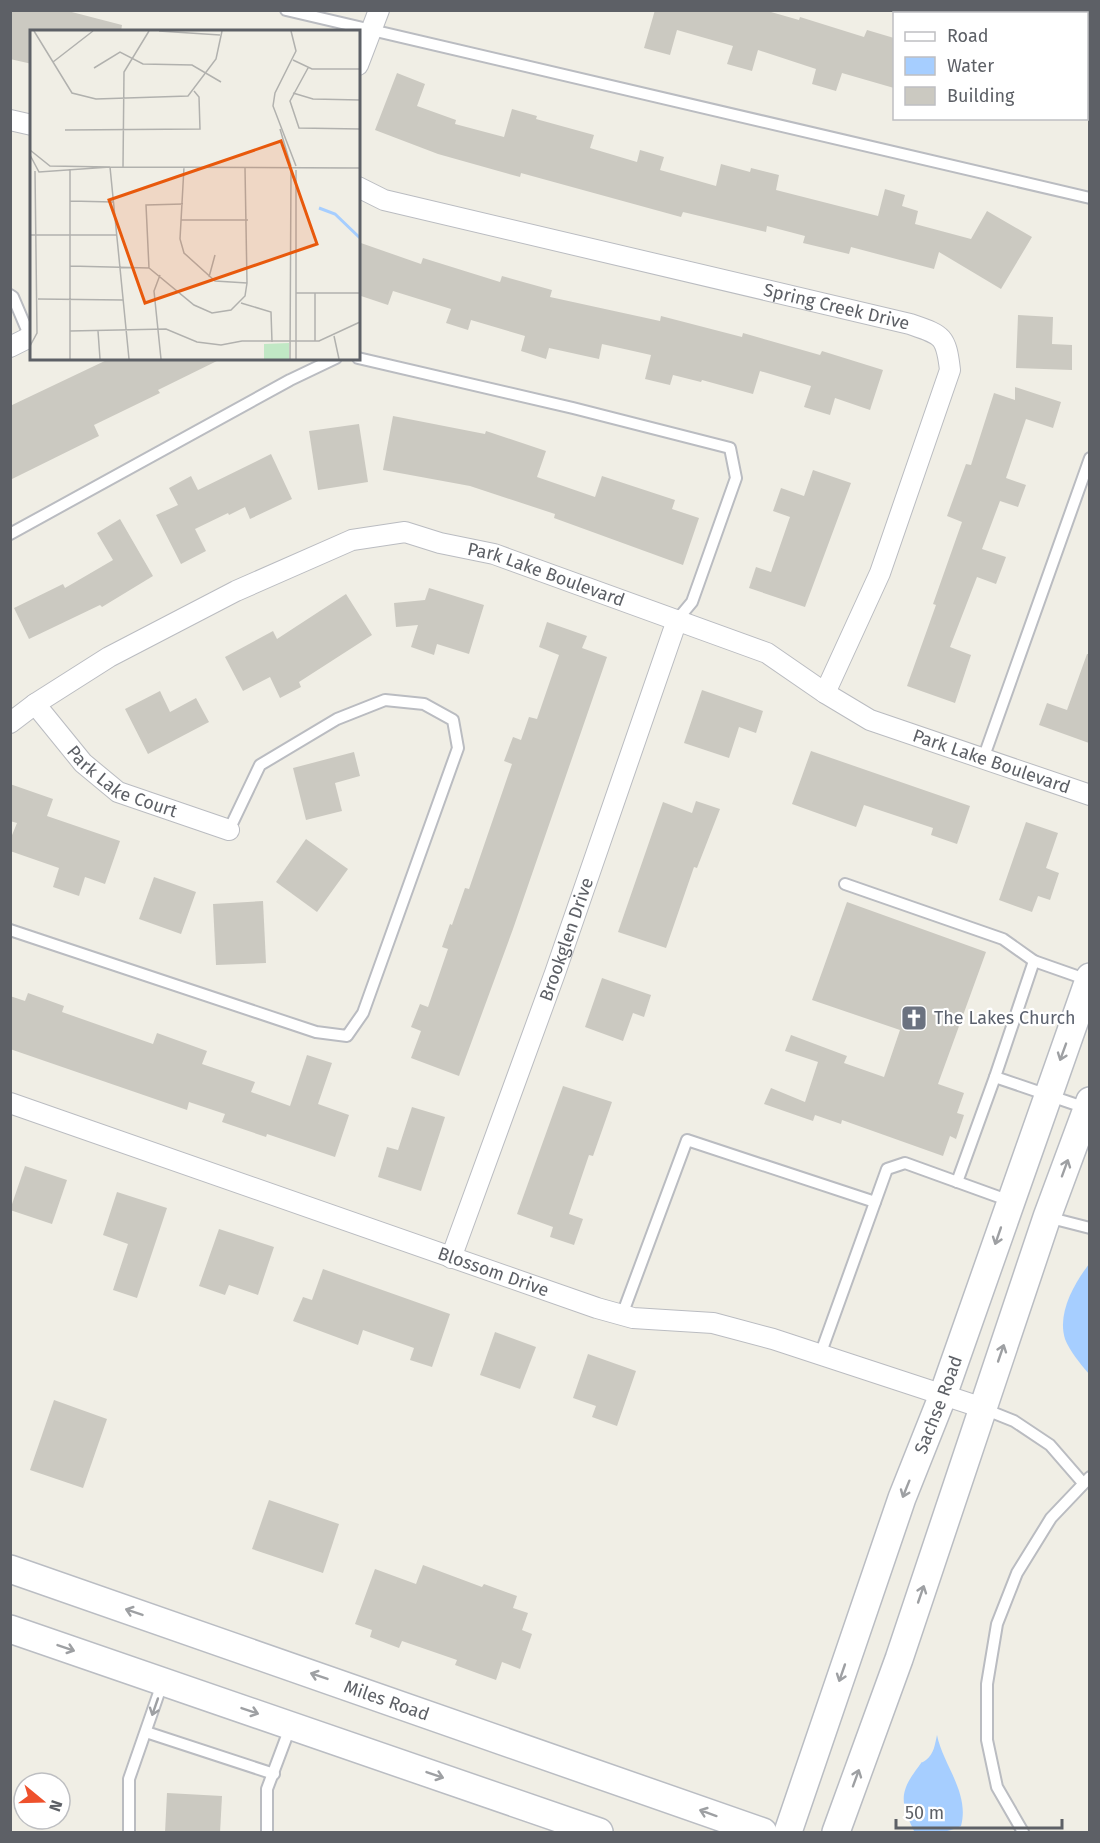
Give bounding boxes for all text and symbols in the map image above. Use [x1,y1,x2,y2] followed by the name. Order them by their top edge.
[893,12,1088,120] legend
[947,25,989,47] text: Road
[30,30,360,360] inset map
[947,55,994,77] text: Water
[947,85,1015,107] text: Building
[761,279,912,335] street label: Spring Creek Drive
[466,538,628,611] street label: Park Lake Boulevard
[910,724,1073,798] street label: Park Lake Boulevard
[62,741,181,823] street label: Park Lake Court
[535,875,598,1004] street label: Brookglen Drive
[899,1003,929,1033] church icon: The Lakes Church
[934,1007,1076,1029] place label: The Lakes Church
[1056,1042,1067,1061] one-way arrow
[1060,1160,1071,1178] one-way arrow
[992,1226,1003,1245] one-way arrow
[435,1242,552,1301] street label: Blossom Drive
[997,1344,1008,1363] one-way arrow
[910,1353,967,1457] street label: Sachse Road
[900,1479,911,1497] one-way arrow
[916,1585,927,1604] one-way arrow
[126,1605,144,1616] one-way arrow
[56,1643,75,1654] one-way arrow
[836,1663,847,1682] one-way arrow
[310,1669,329,1680] one-way arrow
[341,1676,432,1726] street label: Miles Road
[148,1697,159,1716] one-way arrow
[240,1706,259,1717] one-way arrow
[851,1769,862,1787] one-way arrow
[425,1770,443,1781] one-way arrow
[12,1771,72,1831] north arrow
[896,1792,1062,1830] scale bar
[45,1798,66,1814] text: N
[905,1802,944,1824] text: 50 m
[699,1806,717,1817] one-way arrow

